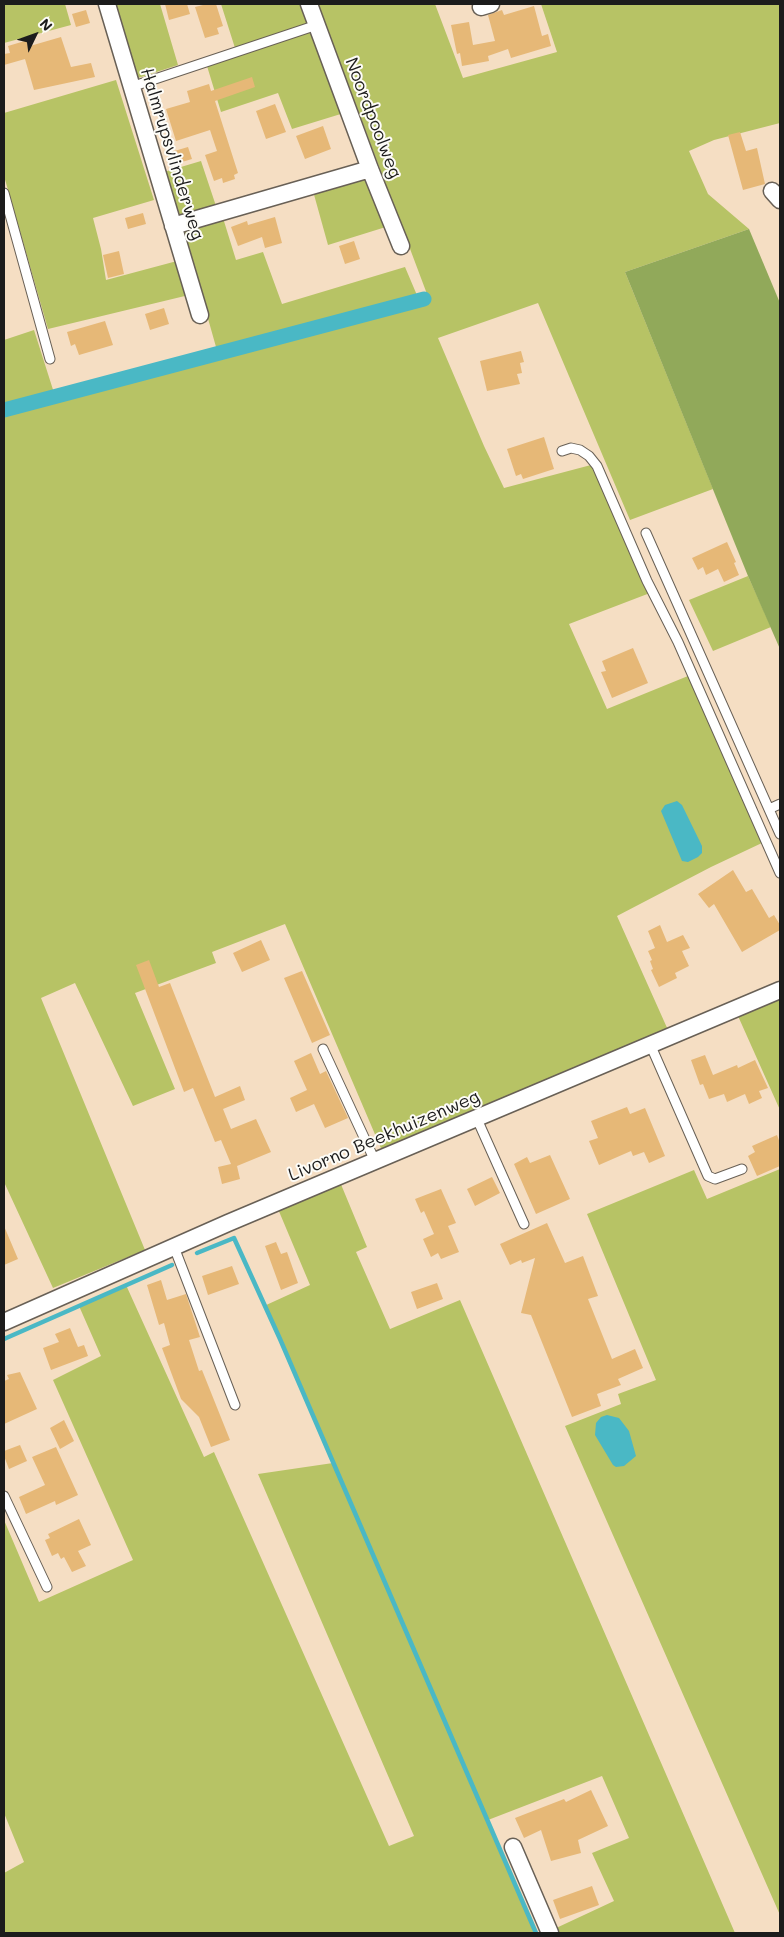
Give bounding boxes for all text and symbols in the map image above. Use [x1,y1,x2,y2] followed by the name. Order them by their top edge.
[10,10,60,60] north arrow
[36,14,57,35] text: N
[340,55,406,181] street label: Noordpoolweg
[136,66,208,242] street label: Halmrupsvlinderweg
[285,1086,483,1186] street label: Livorno Beekhuizenweg

